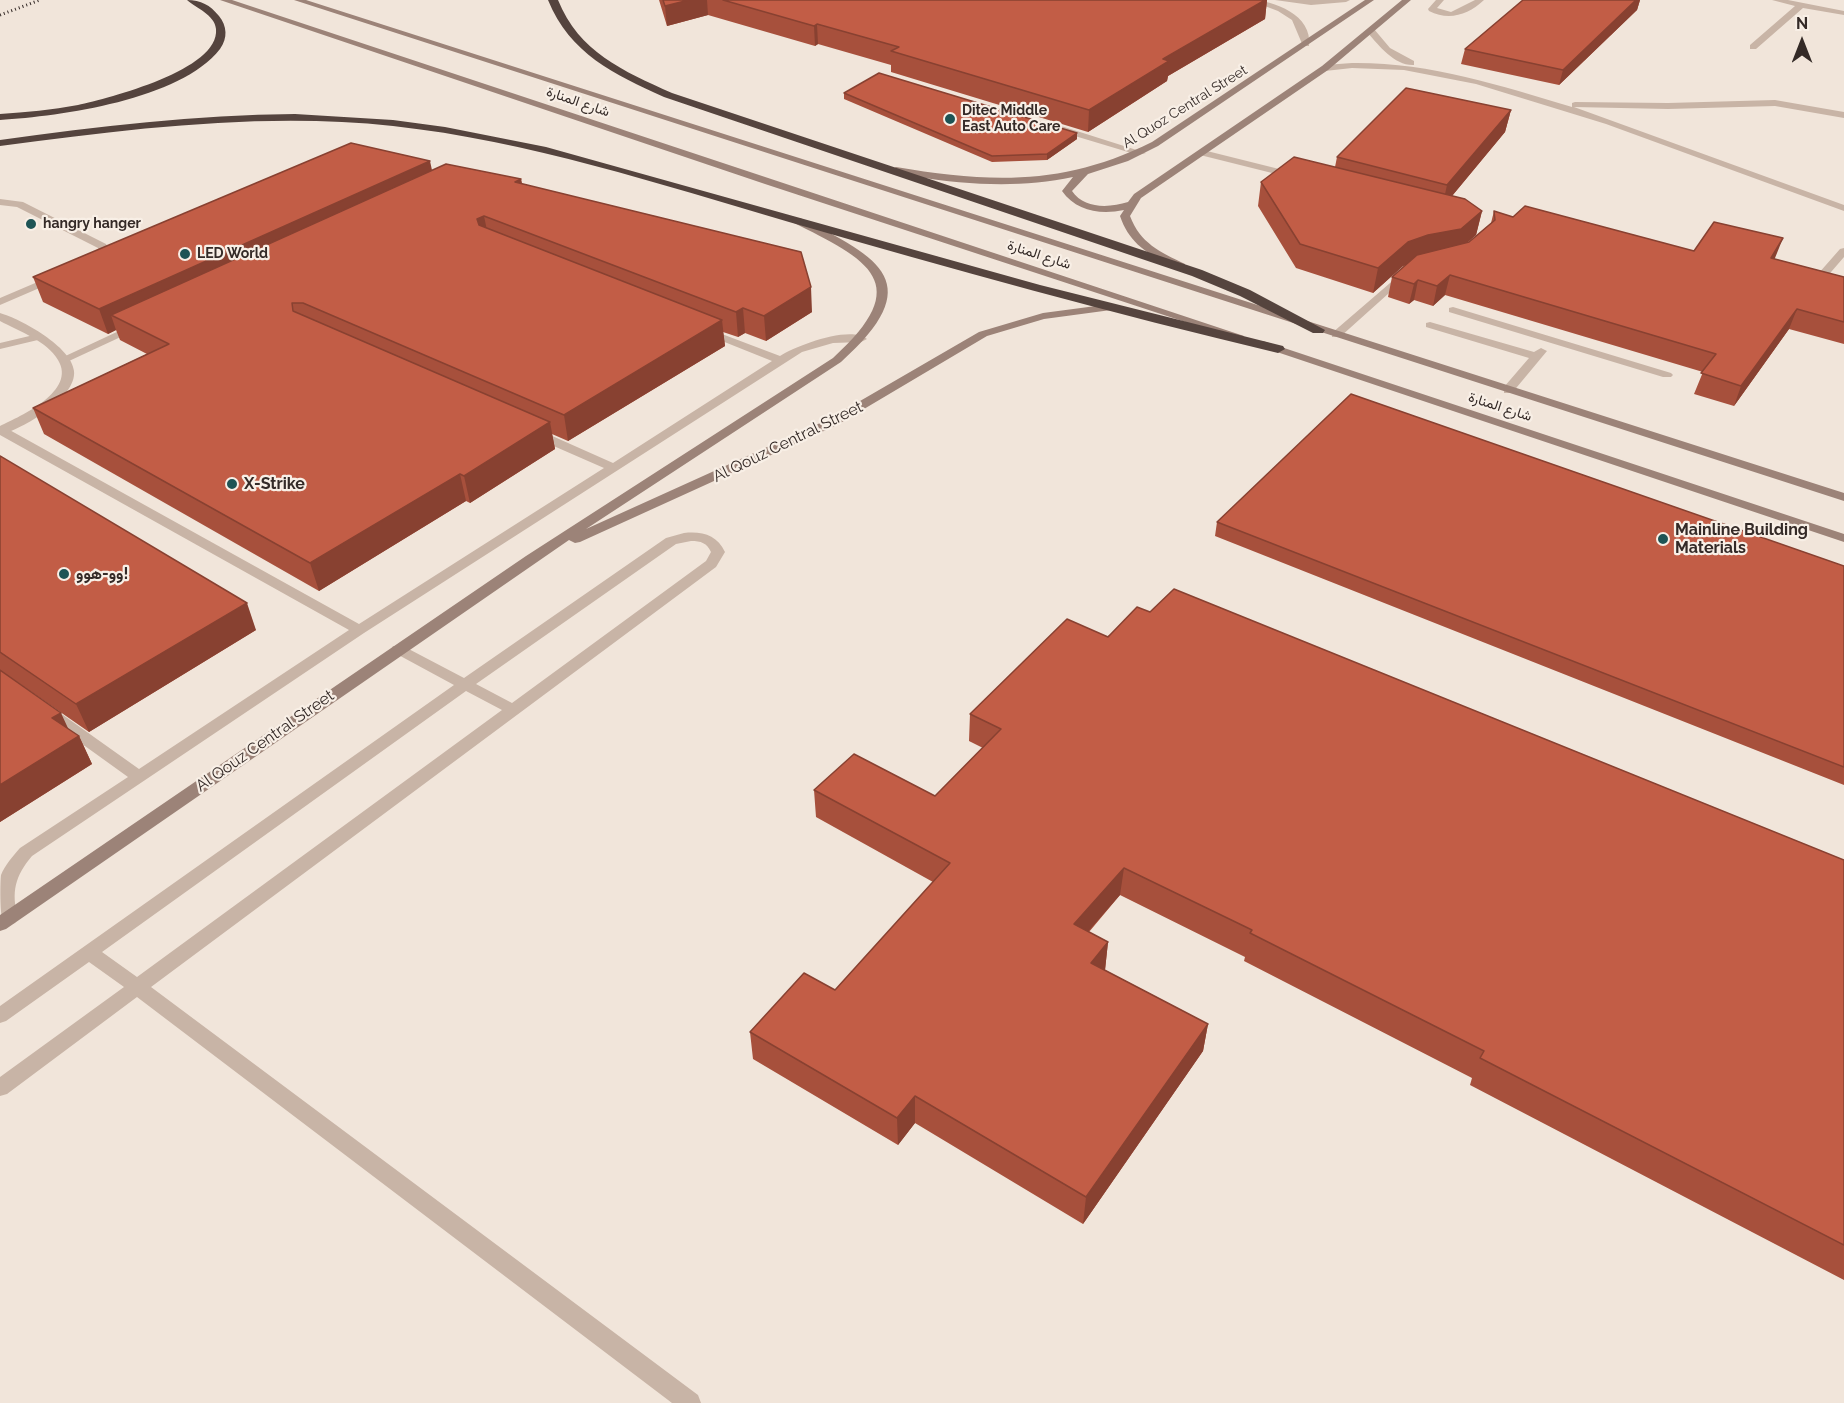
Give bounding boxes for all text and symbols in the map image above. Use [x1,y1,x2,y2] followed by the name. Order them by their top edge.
[1772,12,1832,72] north arrow
[1796,14,1808,33] text: N
[1120,62,1250,152] street label: Al Quoz Central Street
[544,83,612,121] street label: شارع المنارة
[962,103,1060,136] place label: Ditec Middle East Auto Care
[943,112,957,126] marker: Ditec Middle East Auto Care
[43,216,141,232] place label: hangry hanger
[24,217,38,231] marker: hangry hanger
[1005,237,1073,273] street label: شارع المنارة
[197,246,268,262] place label: LED World
[178,247,192,261] marker: LED World
[1466,389,1534,425] street label: شارع المنارة
[710,397,866,487] street label: Al Qouz Central Street
[244,474,305,494] place label: X-Strike
[225,477,239,491] marker: X-Strike
[1675,520,1808,558] place label: Mainline Building Materials
[1656,532,1670,546] marker: Mainline Building Materials
[76,564,128,584] place label: وو-هوو!
[57,567,71,581] marker: وو-هوو!
[192,686,338,796] street label: Al Qouz Central Street

